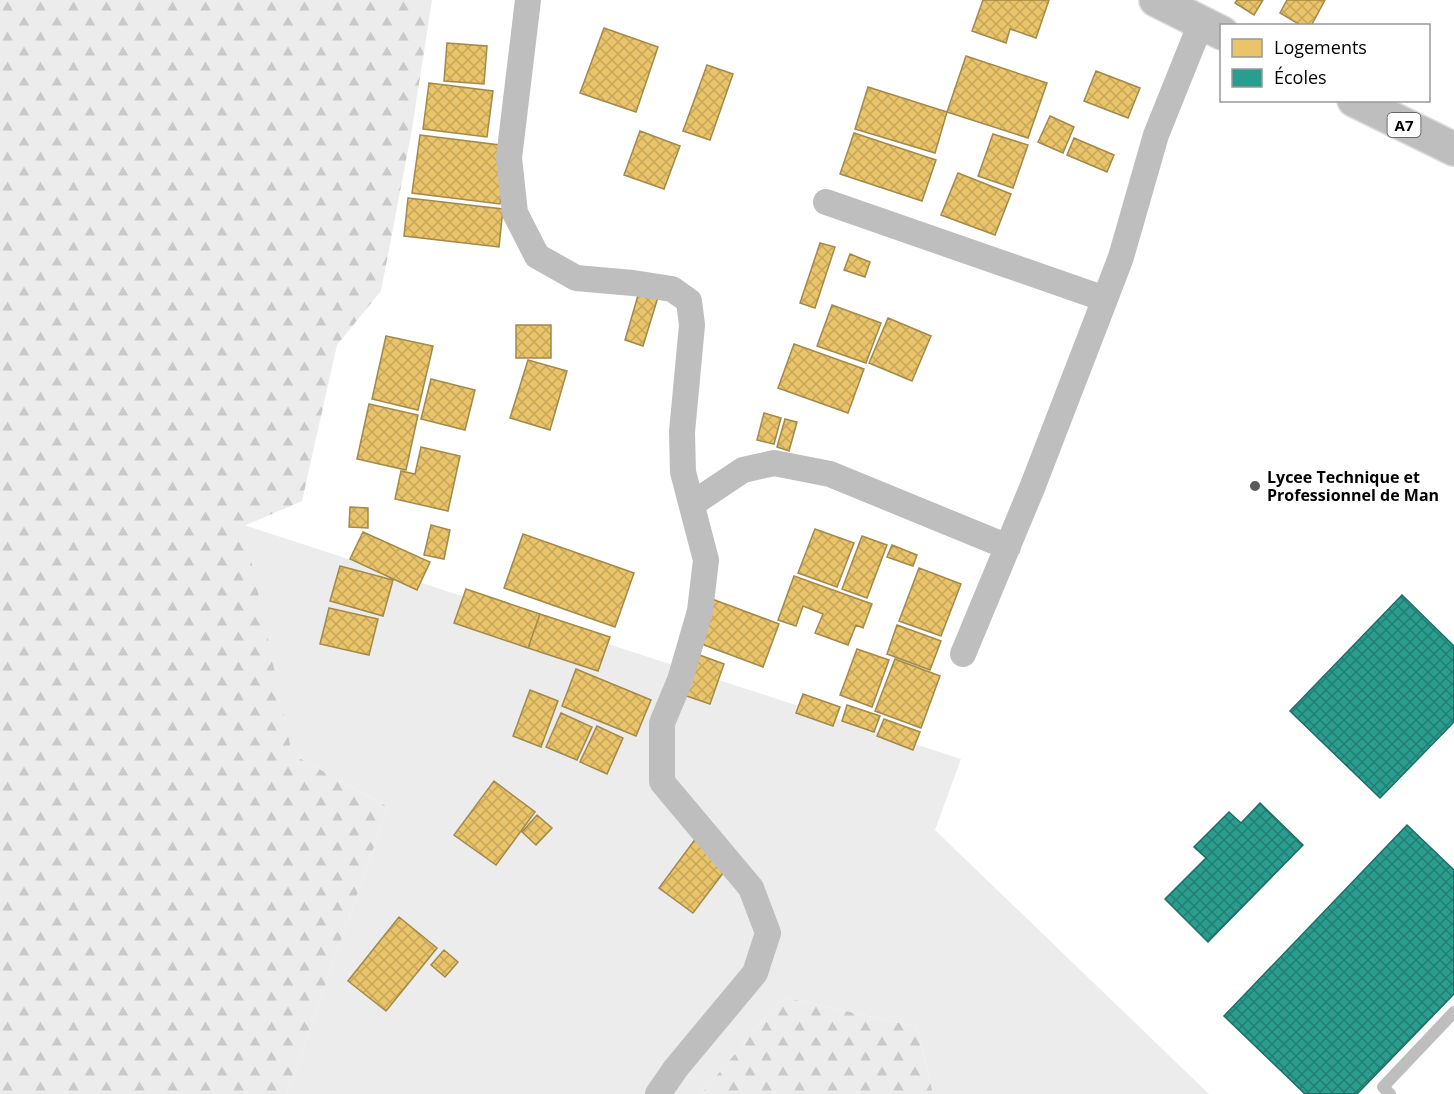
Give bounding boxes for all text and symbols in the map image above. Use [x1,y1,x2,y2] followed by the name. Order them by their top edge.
[1220,24,1430,102] legend
[1274,35,1367,59] text: Logements
[1274,65,1327,89] text: Écoles
[1388,113,1420,137] road number: A7
[1267,466,1439,506] place label: Lycee Technique et Professionnel de Man
[1248,479,1262,493] marker: Lycee Technique et Professionnel de Man

